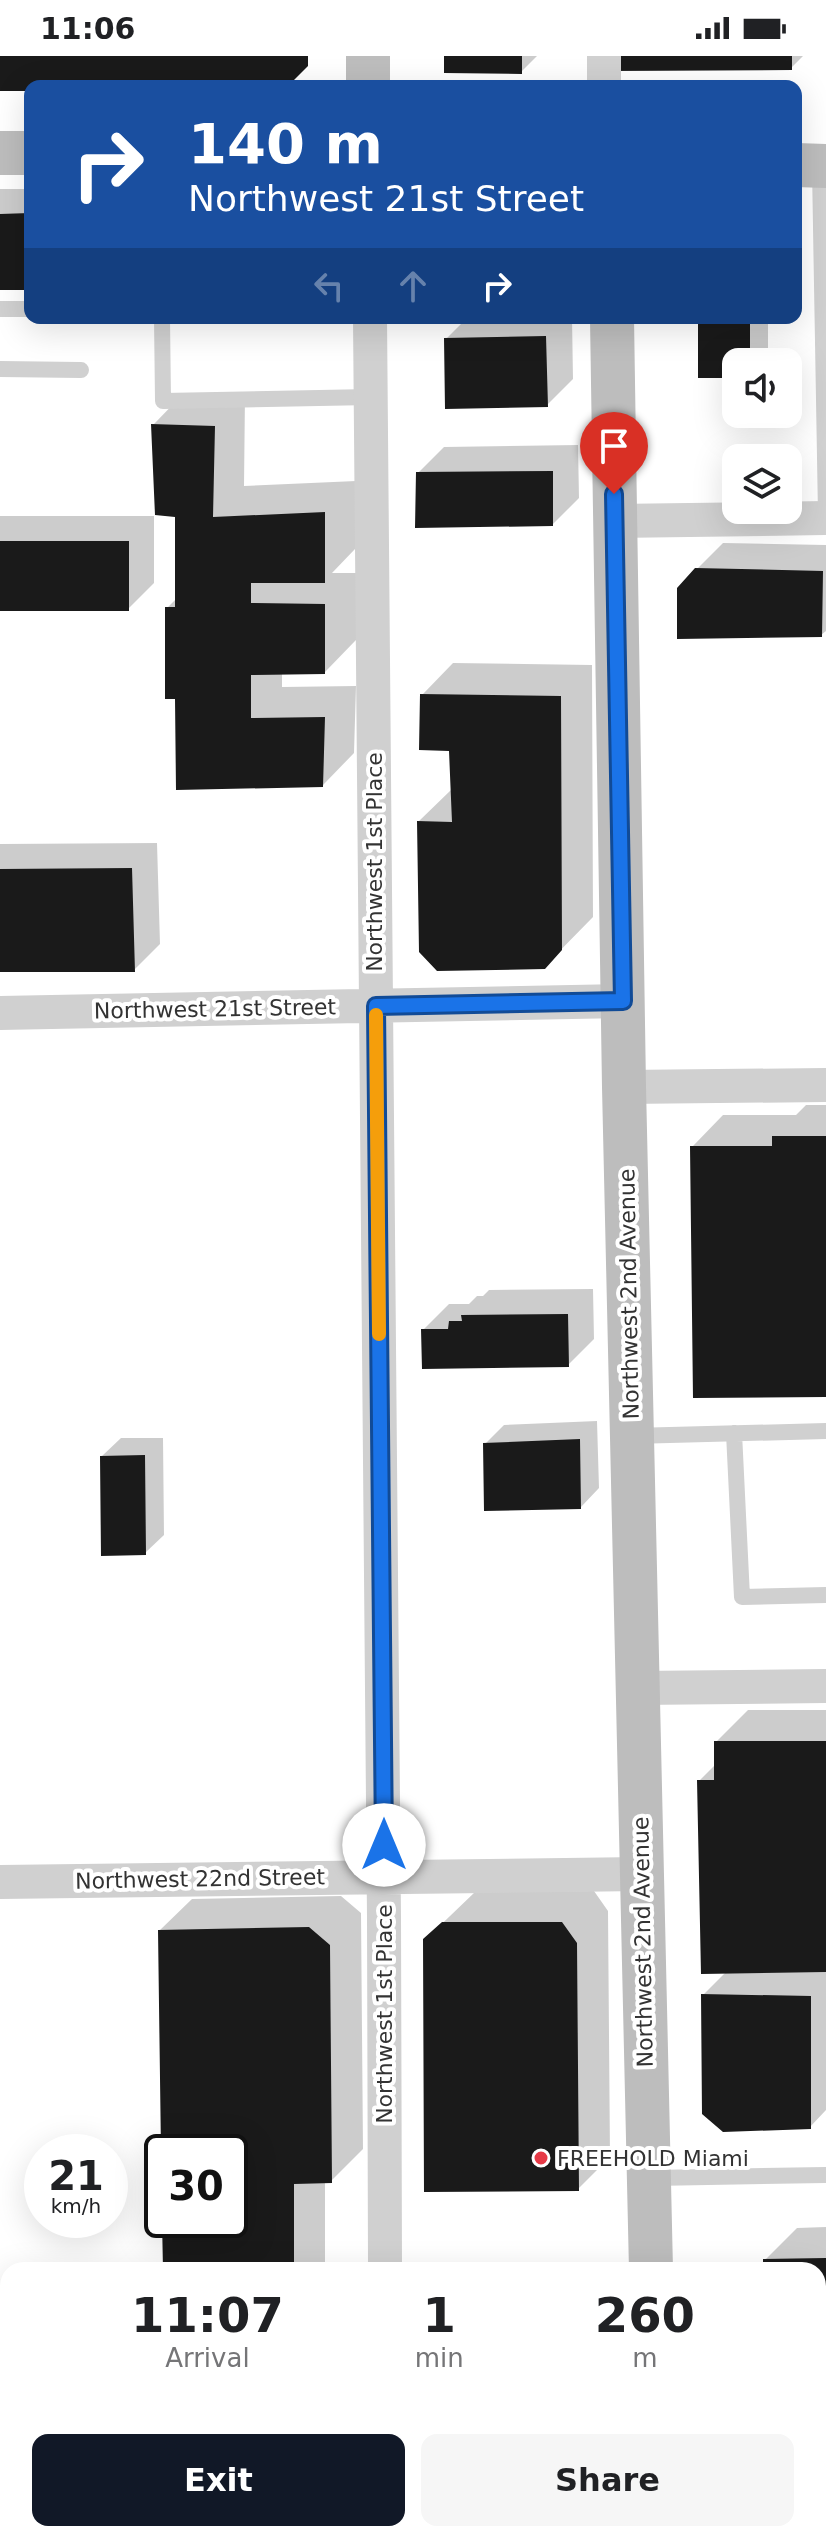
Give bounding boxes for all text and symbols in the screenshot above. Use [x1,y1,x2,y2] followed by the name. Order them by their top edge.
[40,11,136,46] text: 11:06
[188,111,383,176] text: 140 m
[56,112,160,216] icon: right
[188,178,584,219] text: Northwest 21st Street
[307,264,351,308] icon: left
[391,264,435,308] icon: ahead
[475,264,519,308] icon: right
[722,348,802,524] map controls
[722,348,802,428] button: sound
[580,412,648,494] pin
[592,424,636,468] icon: arrive
[722,444,802,524] button: layers
[362,752,387,972] street label: Northwest 1st Place
[94,994,337,1024] street label: Northwest 21st Street
[614,1168,644,1420] street label: Northwest 2nd Avenue
[342,1803,426,1887] position arrow
[628,1816,658,2068] street label: Northwest 2nd Avenue
[75,1864,326,1894] street label: Northwest 22nd Street
[372,1904,397,2124] street label: Northwest 1st Place
[144,2134,248,2238] speed limit sign: 30
[557,2146,749,2171] place label: FREEHOLD Miami
[532,2149,550,2167] marker: FREEHOLD Miami
[48,2153,104,2199] text: 21
[51,2194,101,2218] text: km/h
[131,2287,284,2343] text: 11:07
[423,2287,456,2343] text: 1
[595,2287,695,2343] text: 260
[165,2343,250,2373] text: Arrival
[415,2343,464,2373] text: min
[632,2343,658,2373] text: m
[32,2434,405,2526] button: Exit
[421,2434,794,2526] button: Share

